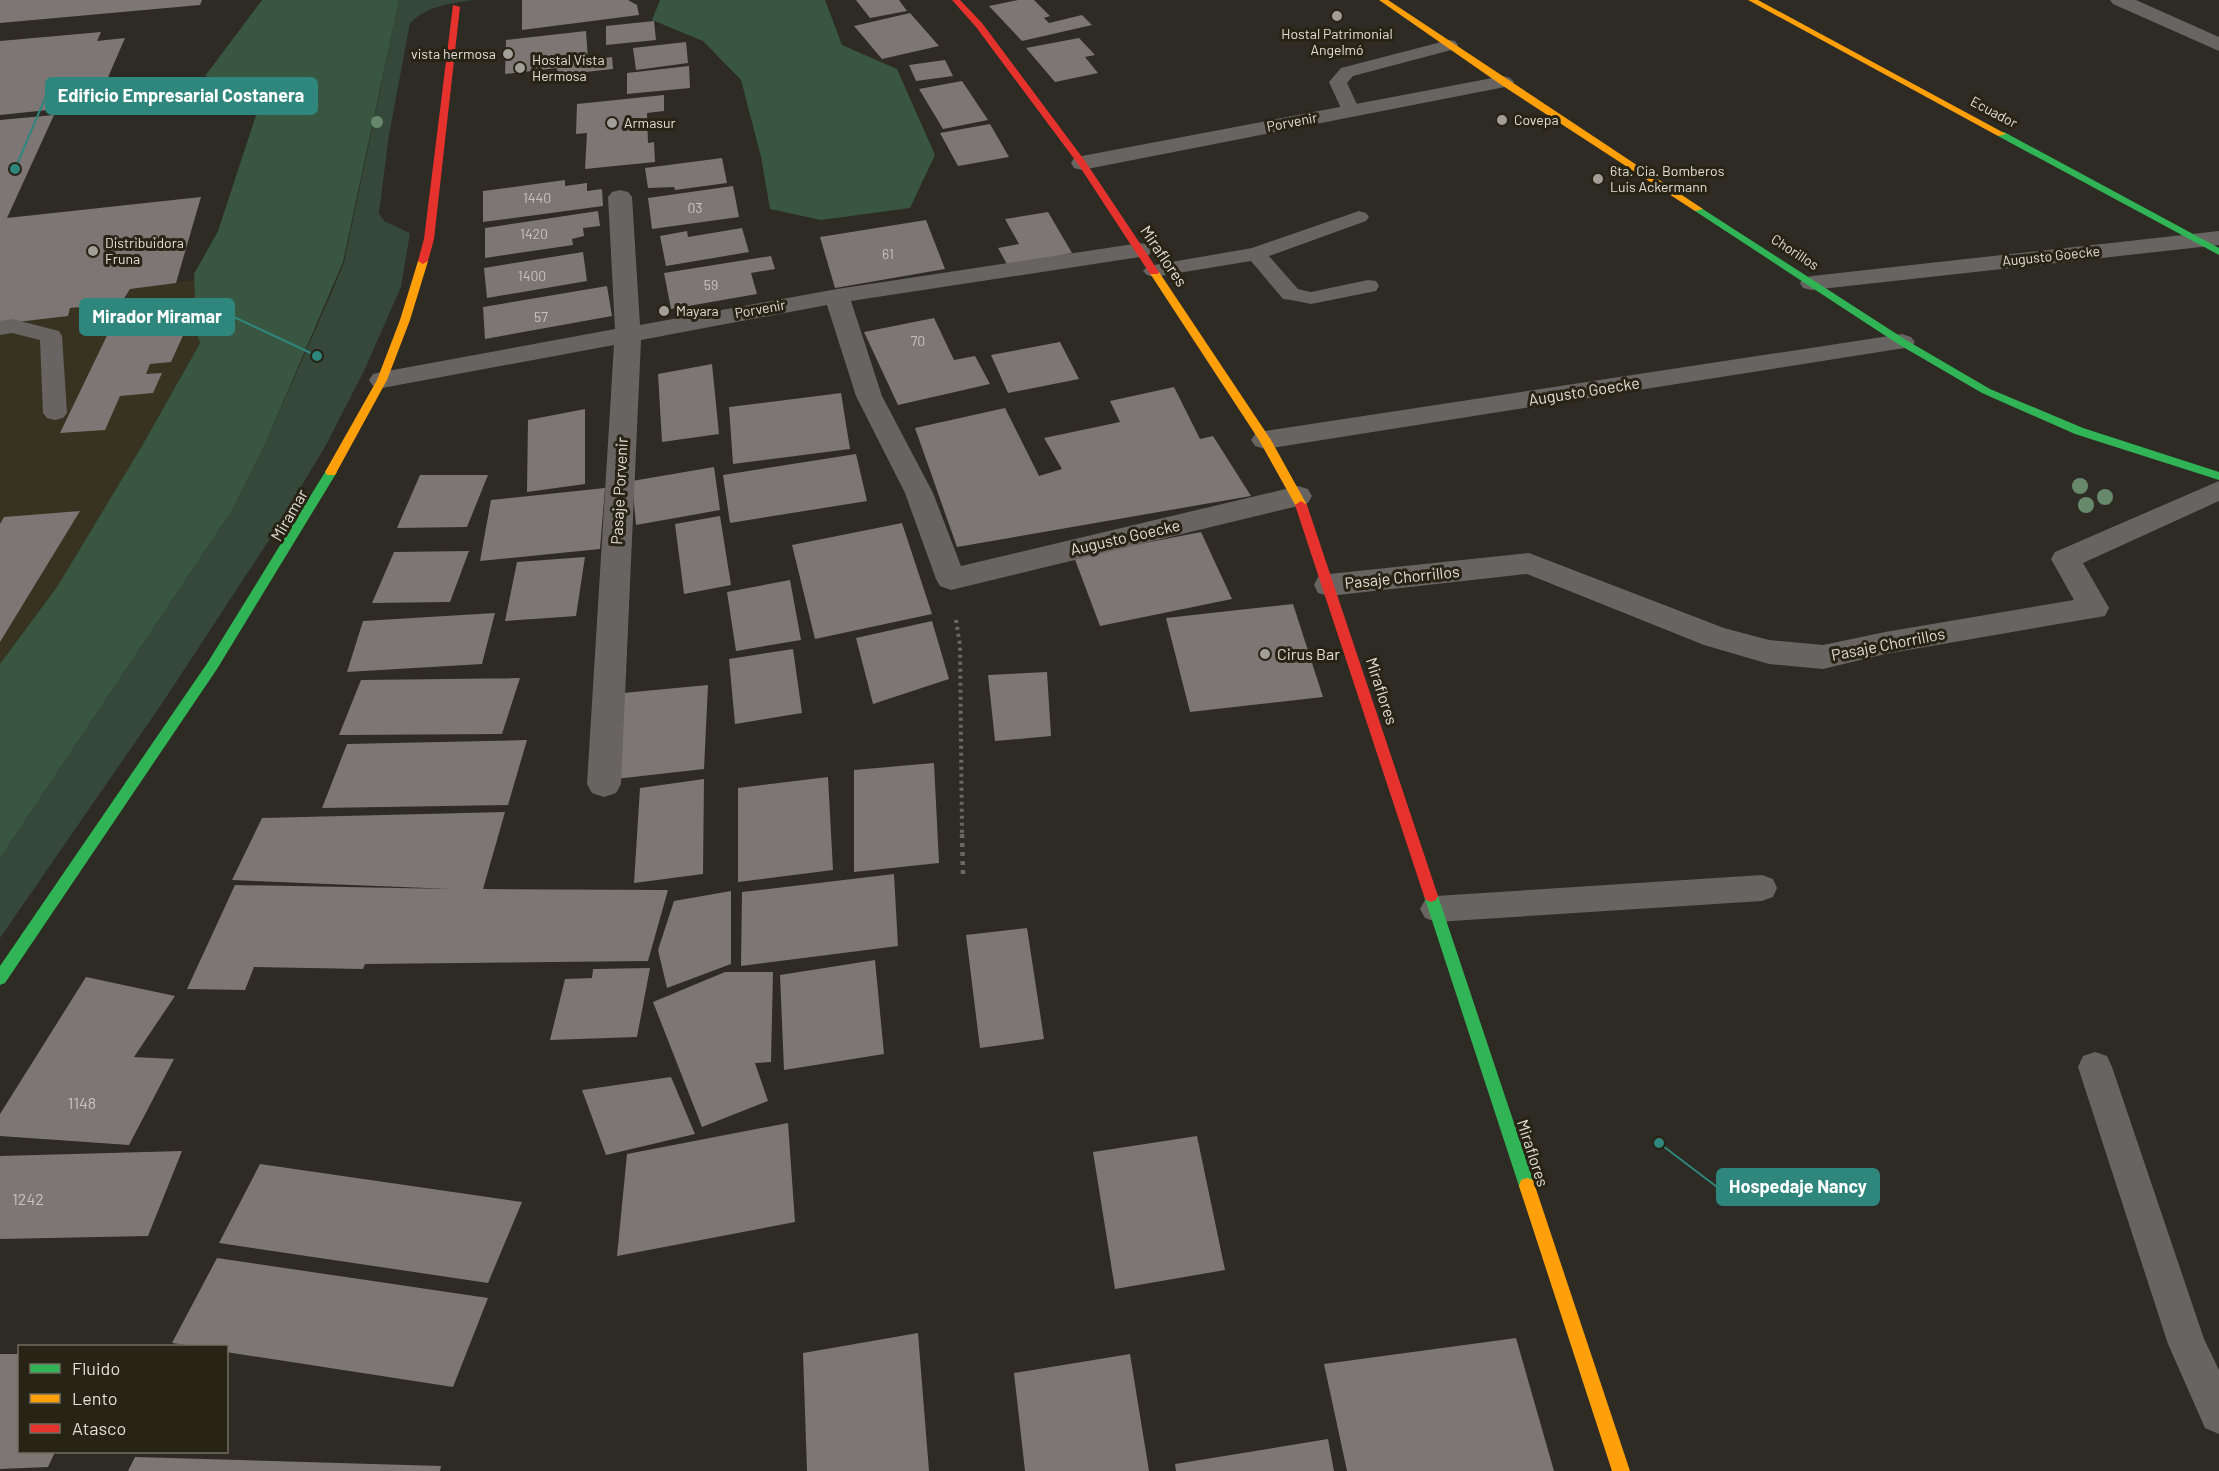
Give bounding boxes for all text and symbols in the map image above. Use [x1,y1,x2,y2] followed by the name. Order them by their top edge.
[1330,9,1344,23] marker: Hostal Patrimonial Angelmó
[1281,25,1393,58] place label: Hostal Patrimonial Angelmó
[411,45,496,62] place label: vista hermosa
[501,47,515,61] marker: vista hermosa
[532,51,605,84] place label: Hostal Vista Hermosa
[513,61,527,75] marker: Hostal Vista Hermosa
[46,78,317,114] callout: Edificio Empresarial Costanera
[58,84,304,106] text: Edificio Empresarial Costanera
[1968,92,2021,131] street label: Ecuador
[1265,108,1319,135] street label: Porvenir
[1514,111,1559,128] place label: Covepa
[1495,113,1509,127] marker: Covepa
[624,114,676,131] place label: Armasur
[605,116,619,130] marker: Armasur
[1610,162,1725,195] place label: 6ta. Cia. Bomberos Luis Ackermann
[1591,172,1605,186] marker: 6ta. Cia. Bomberos Luis Ackermann
[523,189,551,206] house number: 1440
[687,199,703,216] house number: 03
[1137,222,1192,290] street label: Miraflores
[520,225,548,242] house number: 1420
[1768,230,1822,273] street label: Chorillos
[105,234,184,267] place label: Distribuidora Fruna
[2001,242,2101,269] street label: Augusto Goecke
[86,244,100,258] marker: Distribuidora Fruna
[882,245,894,262] house number: 61
[518,267,546,284] house number: 1400
[704,276,718,293] house number: 59
[733,296,787,321] street label: Porvenir
[80,299,234,335] callout: Mirador Miramar
[676,302,719,319] place label: Mayara
[657,304,671,318] marker: Mayara
[92,305,222,327] text: Mirador Miramar
[534,308,548,325] house number: 57
[911,332,925,349] house number: 70
[1527,372,1641,409] street label: Augusto Goecke
[606,437,631,545] street label: Pasaje Porvenir
[266,485,311,544] street label: Miramar
[1068,515,1182,558] street label: Augusto Goecke
[1343,561,1460,592] street label: Pasaje Chorrillos
[1829,623,1946,664] street label: Pasaje Chorrillos
[1277,644,1340,663] place label: Cirus Bar
[1258,647,1272,661] marker: Cirus Bar
[1363,655,1402,727] street label: Miraflores
[68,1093,96,1112] house number: 1148
[1514,1117,1553,1189] street label: Miraflores
[1717,1169,1879,1205] callout: Hospedaje Nancy
[1729,1175,1867,1197] text: Hospedaje Nancy
[12,1189,44,1208] house number: 1242
[18,1345,228,1453] legend
[72,1357,120,1379] text: Fluido
[72,1387,118,1409] text: Lento
[72,1417,126,1439] text: Atasco

